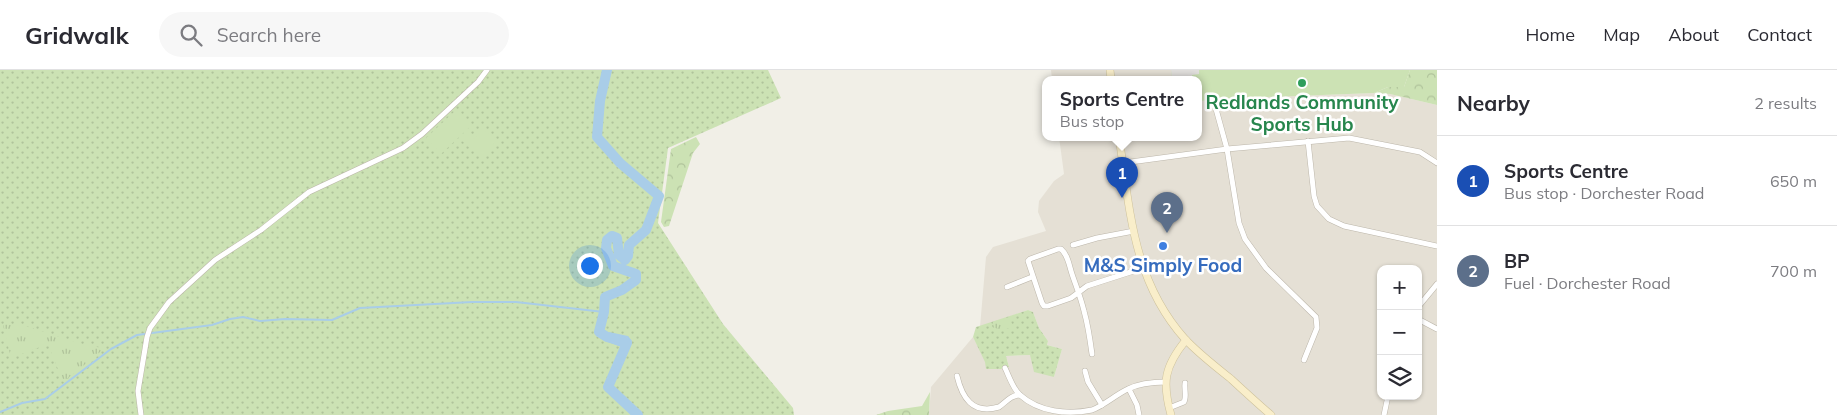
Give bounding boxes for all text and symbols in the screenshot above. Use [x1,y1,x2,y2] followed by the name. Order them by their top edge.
[159,12,509,57] search box
[25,20,129,50] text: Gridwalk
[177,21,205,49] icon: search
[217,23,321,47] text: Search here
[1525,23,1575,46] text: Home
[1603,23,1640,46] text: Map
[1668,23,1719,46] text: About
[1747,23,1812,46] text: Contact
[1042,76,1202,141] popup
[1296,77,1308,89] marker: Redlands Community Sports Hub
[1060,87,1184,111] text: Sports Centre
[1205,90,1399,136] place label: Redlands Community Sports Hub
[1457,90,1530,116] text: Nearby
[1754,93,1817,113] text: 2 results
[1060,111,1124,131] text: Bus stop
[1106,157,1138,198] pin: 1
[1504,159,1628,183] text: Sports Centre
[1468,171,1478,191] text: 1
[1770,171,1817,191] text: 650 m
[1504,183,1704,203] text: Bus stop · Dorchester Road
[1151,192,1183,233] pin: 2
[1157,240,1169,252] marker: M&S Simply Food
[1504,249,1530,273] text: BP
[577,253,603,279] your location
[1084,253,1242,277] place label: M&S Simply Food
[1468,261,1478,281] text: 2
[1770,261,1817,281] text: 700 m
[1377,265,1422,400] map controls
[1377,265,1422,310] button: +
[1504,273,1671,293] text: Fuel · Dorchester Road
[1377,310,1422,355] button: −
[1377,355,1422,400] button: layers

